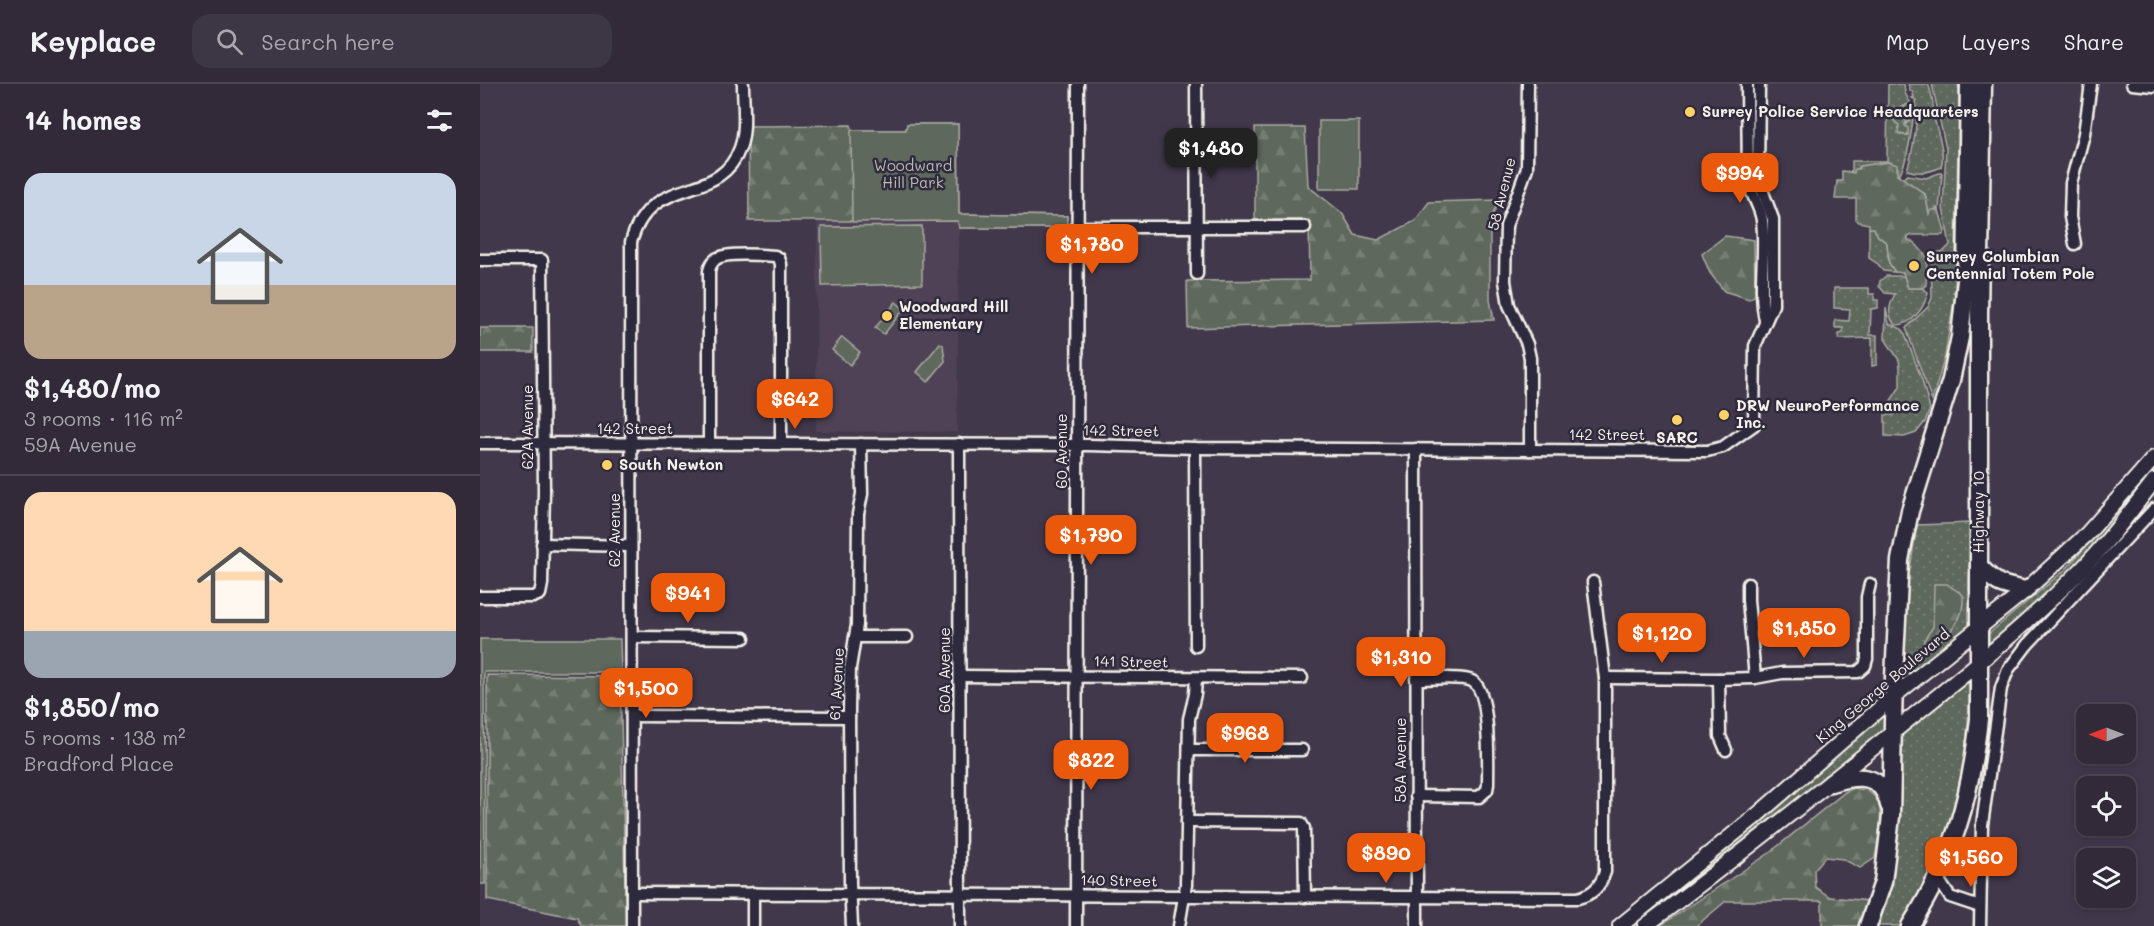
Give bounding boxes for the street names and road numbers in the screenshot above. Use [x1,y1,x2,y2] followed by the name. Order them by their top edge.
[1482,155,1520,232] street label: 58 Avenue
[517,385,537,469] street label: 62A Avenue
[1051,413,1071,489] street label: 60 Avenue
[597,418,673,438] street label: 142 Street
[1083,419,1159,441] street label: 142 Street
[1569,424,1645,444] street label: 142 Street
[1968,471,1988,553] street label: Highway 10
[604,493,624,567] street label: 62 Avenue
[1811,623,1953,747] street label: King George Boulevard
[934,627,954,713] street label: 60A Avenue
[824,647,848,721] street label: 61 Avenue
[1093,650,1169,672] street label: 141 Street
[1390,718,1410,802] street label: 58A Avenue
[1080,869,1158,891] street label: 140 Street

